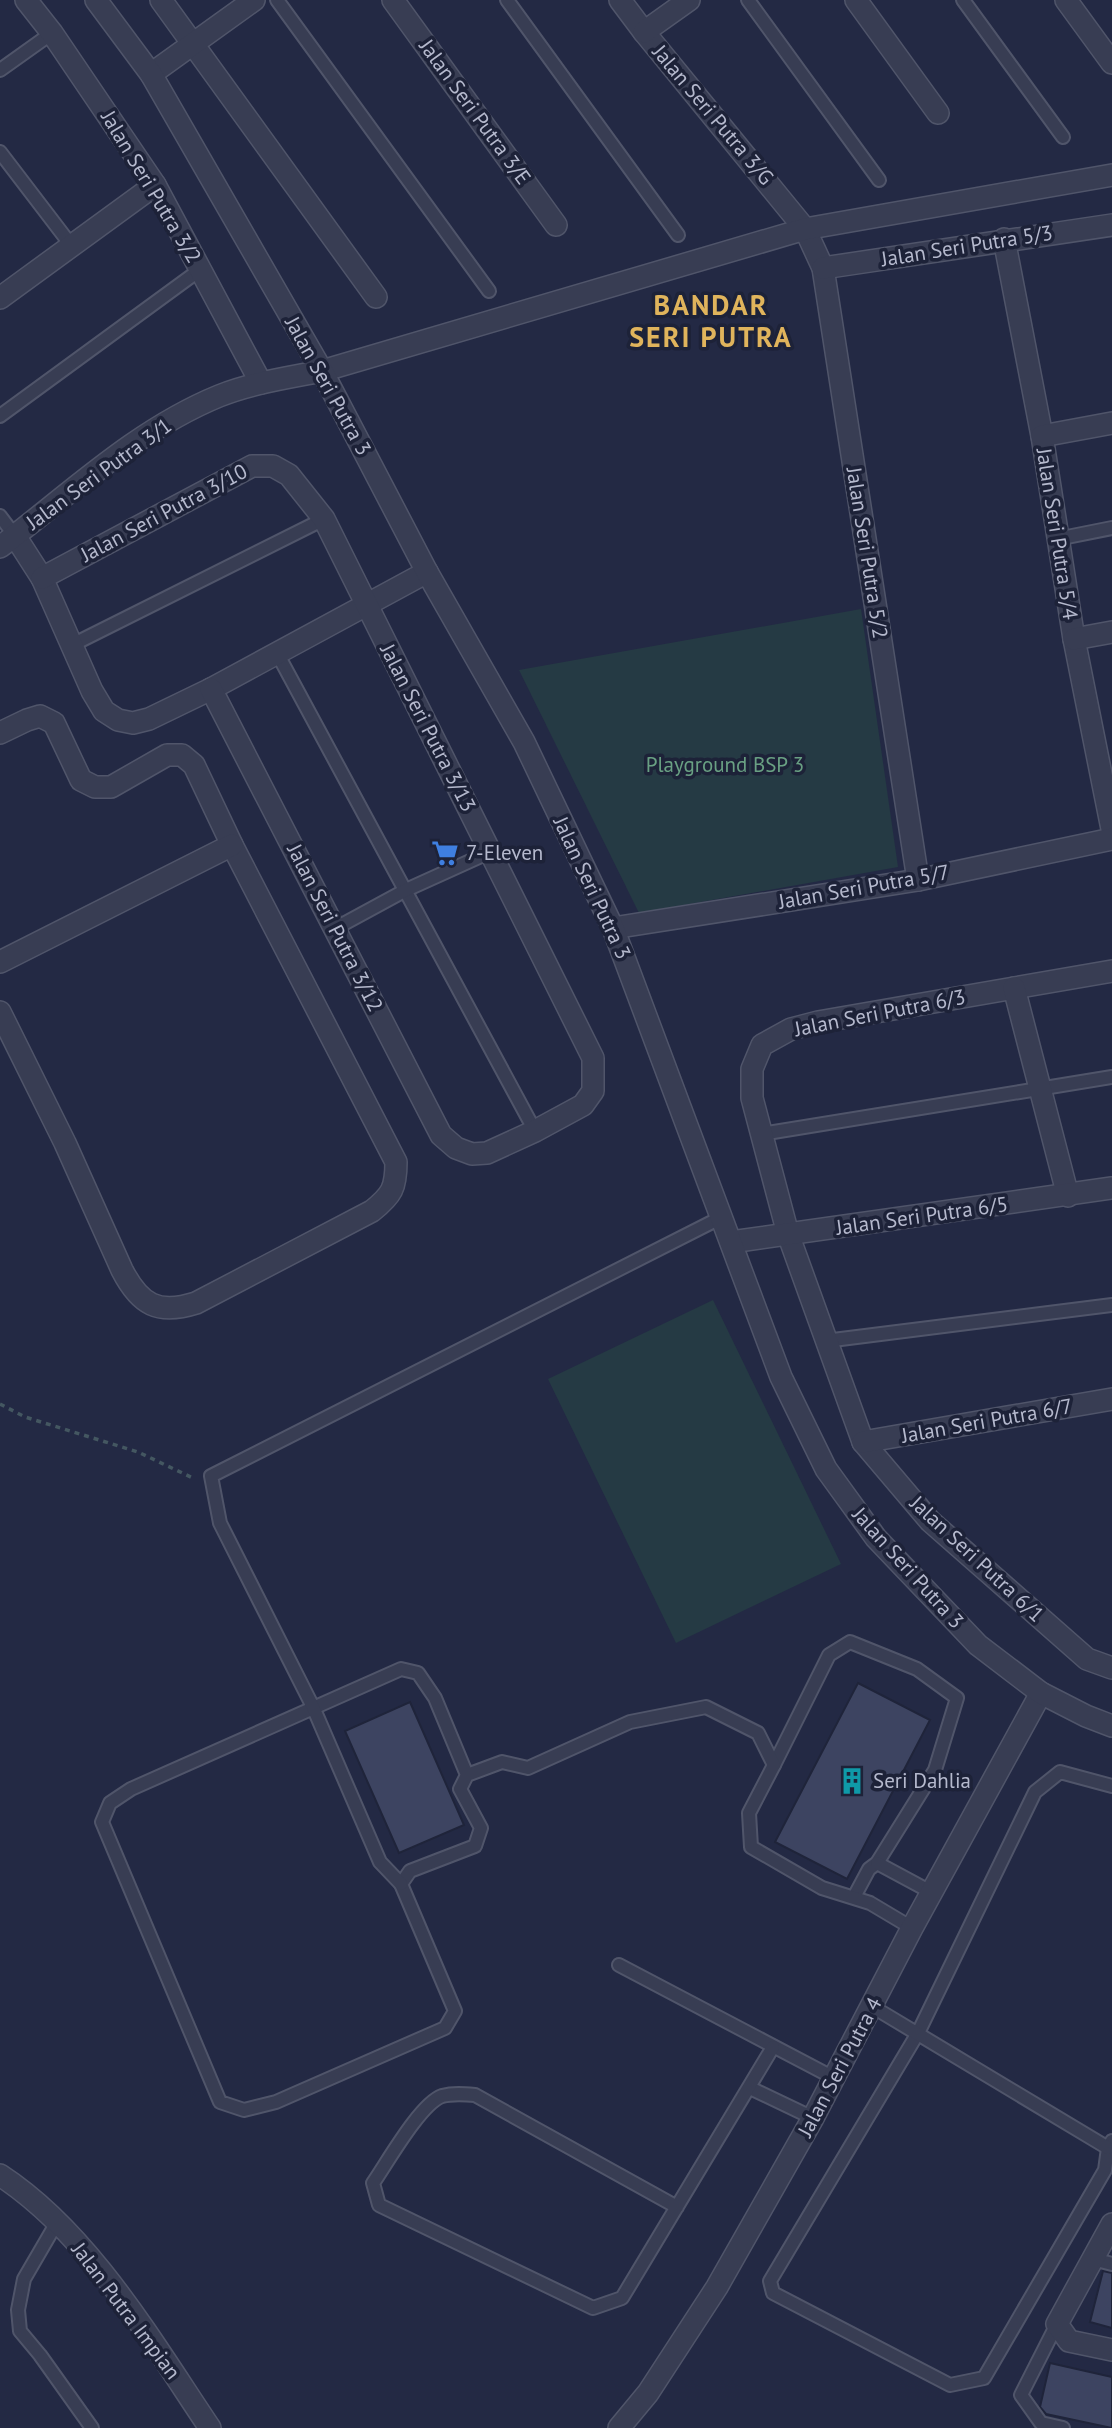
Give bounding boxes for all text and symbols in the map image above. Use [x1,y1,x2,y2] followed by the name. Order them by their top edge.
[413,33,537,190] street label: Jalan Seri Putra 3/E
[646,38,780,190] street label: Jalan Seri Putra 3/G
[95,105,208,268] street label: Jalan Seri Putra 3/2
[878,219,1055,273] street label: Jalan Seri Putra 5/3
[629,286,793,355] district label: BANDAR SERI PUTRA
[279,311,378,460] street label: Jalan Seri Putra 3
[20,412,177,536] street label: Jalan Seri Putra 3/1
[1030,445,1084,622] street label: Jalan Seri Putra 5/4
[75,457,252,568] street label: Jalan Seri Putra 3/10
[840,464,894,641] street label: Jalan Seri Putra 5/2
[374,638,482,816] street label: Jalan Seri Putra 3/13
[646,751,804,778] park label: Playground BSP 3
[547,811,637,963] street label: Jalan Seri Putra 3
[281,838,389,1016] street label: Jalan Seri Putra 3/12
[430,838,460,868] supermarket icon: 7-Eleven
[466,839,543,866] place label: 7-Eleven
[775,858,952,915] street label: Jalan Seri Putra 5/7
[791,983,968,1042] street label: Jalan Seri Putra 6/3
[833,1190,1010,1241] street label: Jalan Seri Putra 6/5
[898,1392,1075,1449] street label: Jalan Seri Putra 6/7
[904,1489,1050,1628] street label: Jalan Seri Putra 6/1
[846,1501,970,1634] street label: Jalan Seri Putra 3
[837,1766,867,1796] building icon: Seri Dahlia
[873,1767,971,1794] place label: Seri Dahlia
[791,1992,888,2142] street label: Jalan Seri Putra 4
[65,2236,187,2385] street label: Jalan Putra Impian

